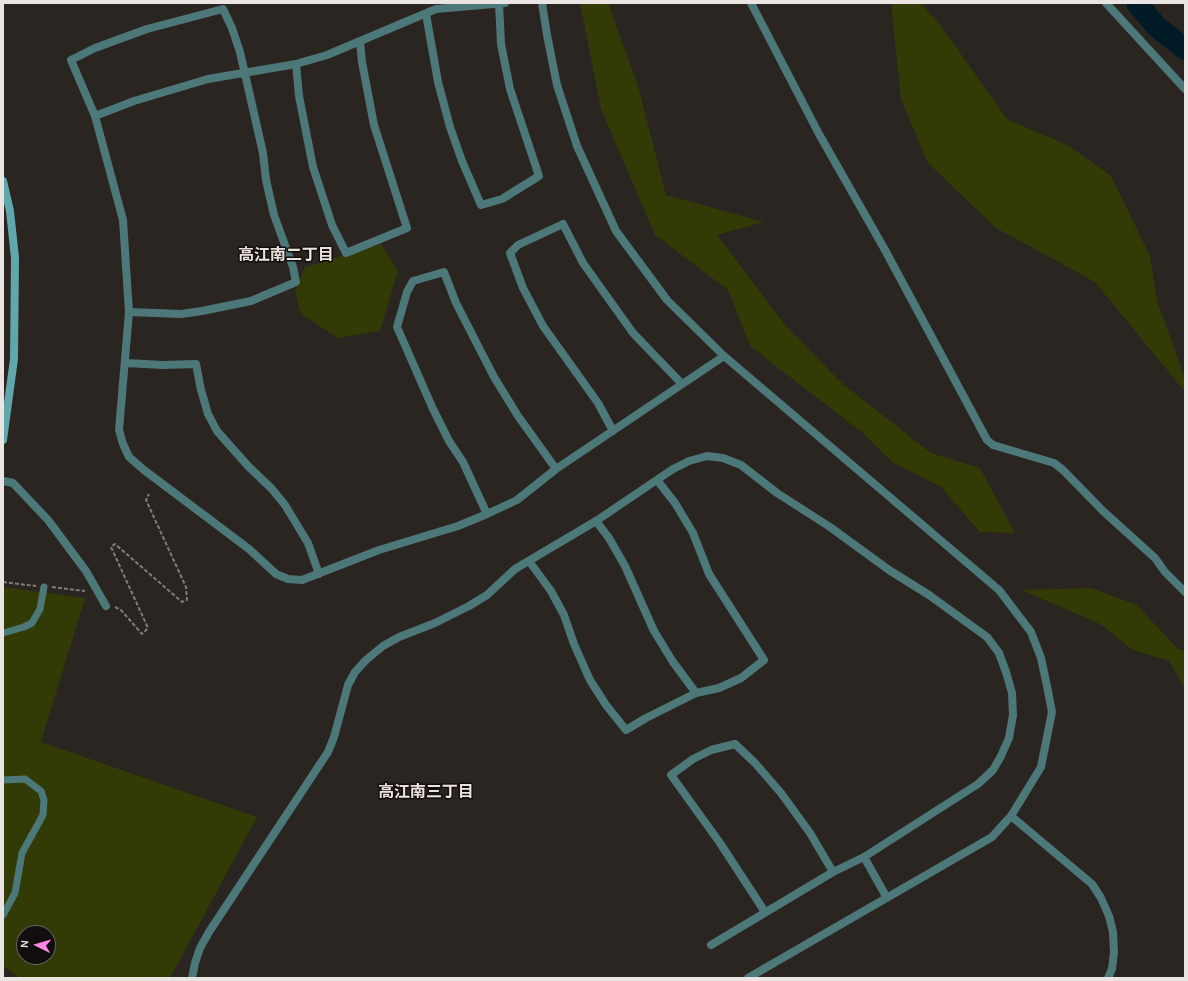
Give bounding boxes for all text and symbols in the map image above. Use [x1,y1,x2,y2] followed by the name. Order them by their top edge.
[238,245,334,265] district label: 高江南二丁目
[378,782,474,802] district label: 高江南三丁目
[16,925,56,965] north arrow
[18,940,31,949] text: N

